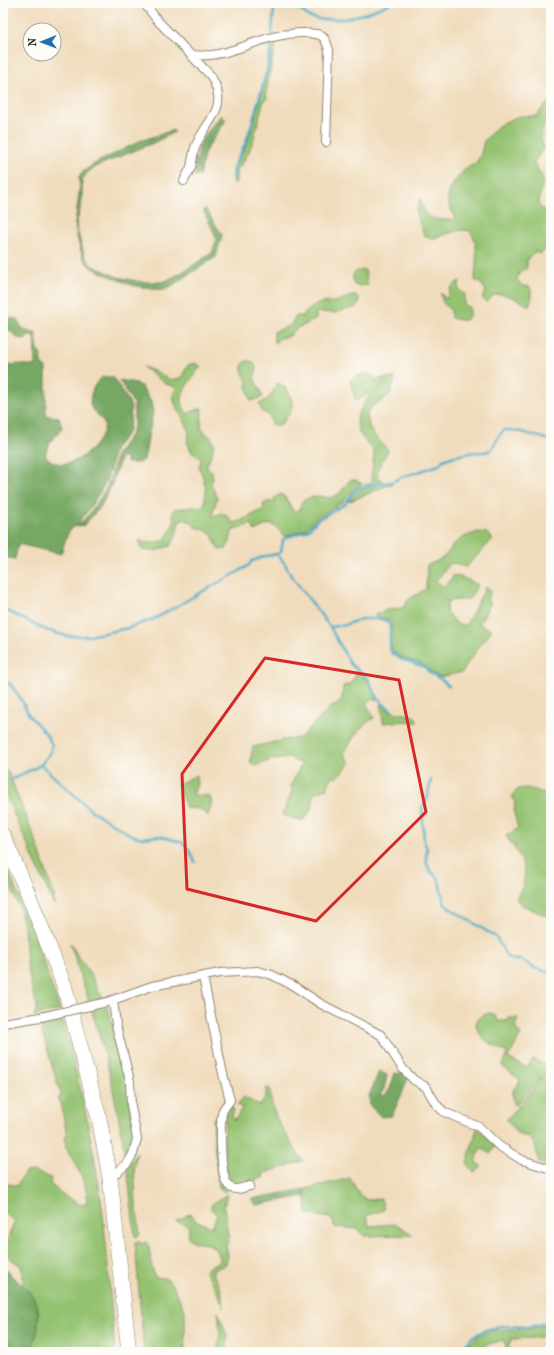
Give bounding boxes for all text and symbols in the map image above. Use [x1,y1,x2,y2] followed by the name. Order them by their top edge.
[22,22,62,62] north arrow
[26,37,39,46] text: N

